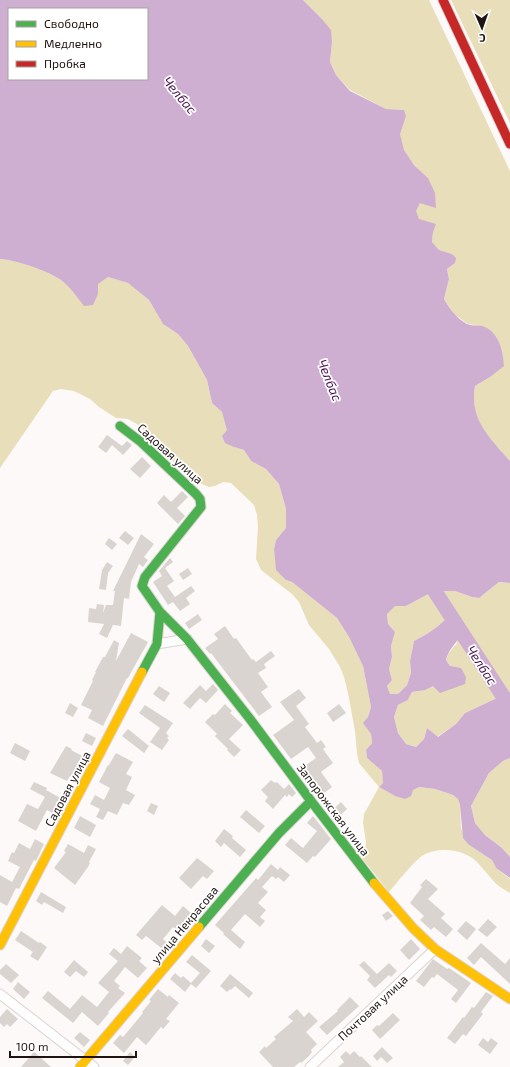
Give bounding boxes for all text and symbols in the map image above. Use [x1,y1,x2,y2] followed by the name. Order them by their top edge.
[8,8,148,80] legend
[462,8,502,48] north arrow
[44,16,99,30] text: Свободно
[478,32,486,45] text: С
[44,36,102,50] text: Медленно
[44,56,86,70] text: Пробка
[160,73,201,117] water label: Челбас
[314,357,346,404] water label: Челбас
[134,420,206,487] street label: Садовая улица
[463,642,501,688] water label: Челбас
[41,748,94,829] street label: Садовая улица
[294,761,373,859] street label: Запорожская улица
[148,883,221,967] street label: улица Некрасова
[335,971,411,1044] street label: Почтовая улица
[10,1033,136,1059] scale bar
[16,1039,48,1053] text: 100 m

